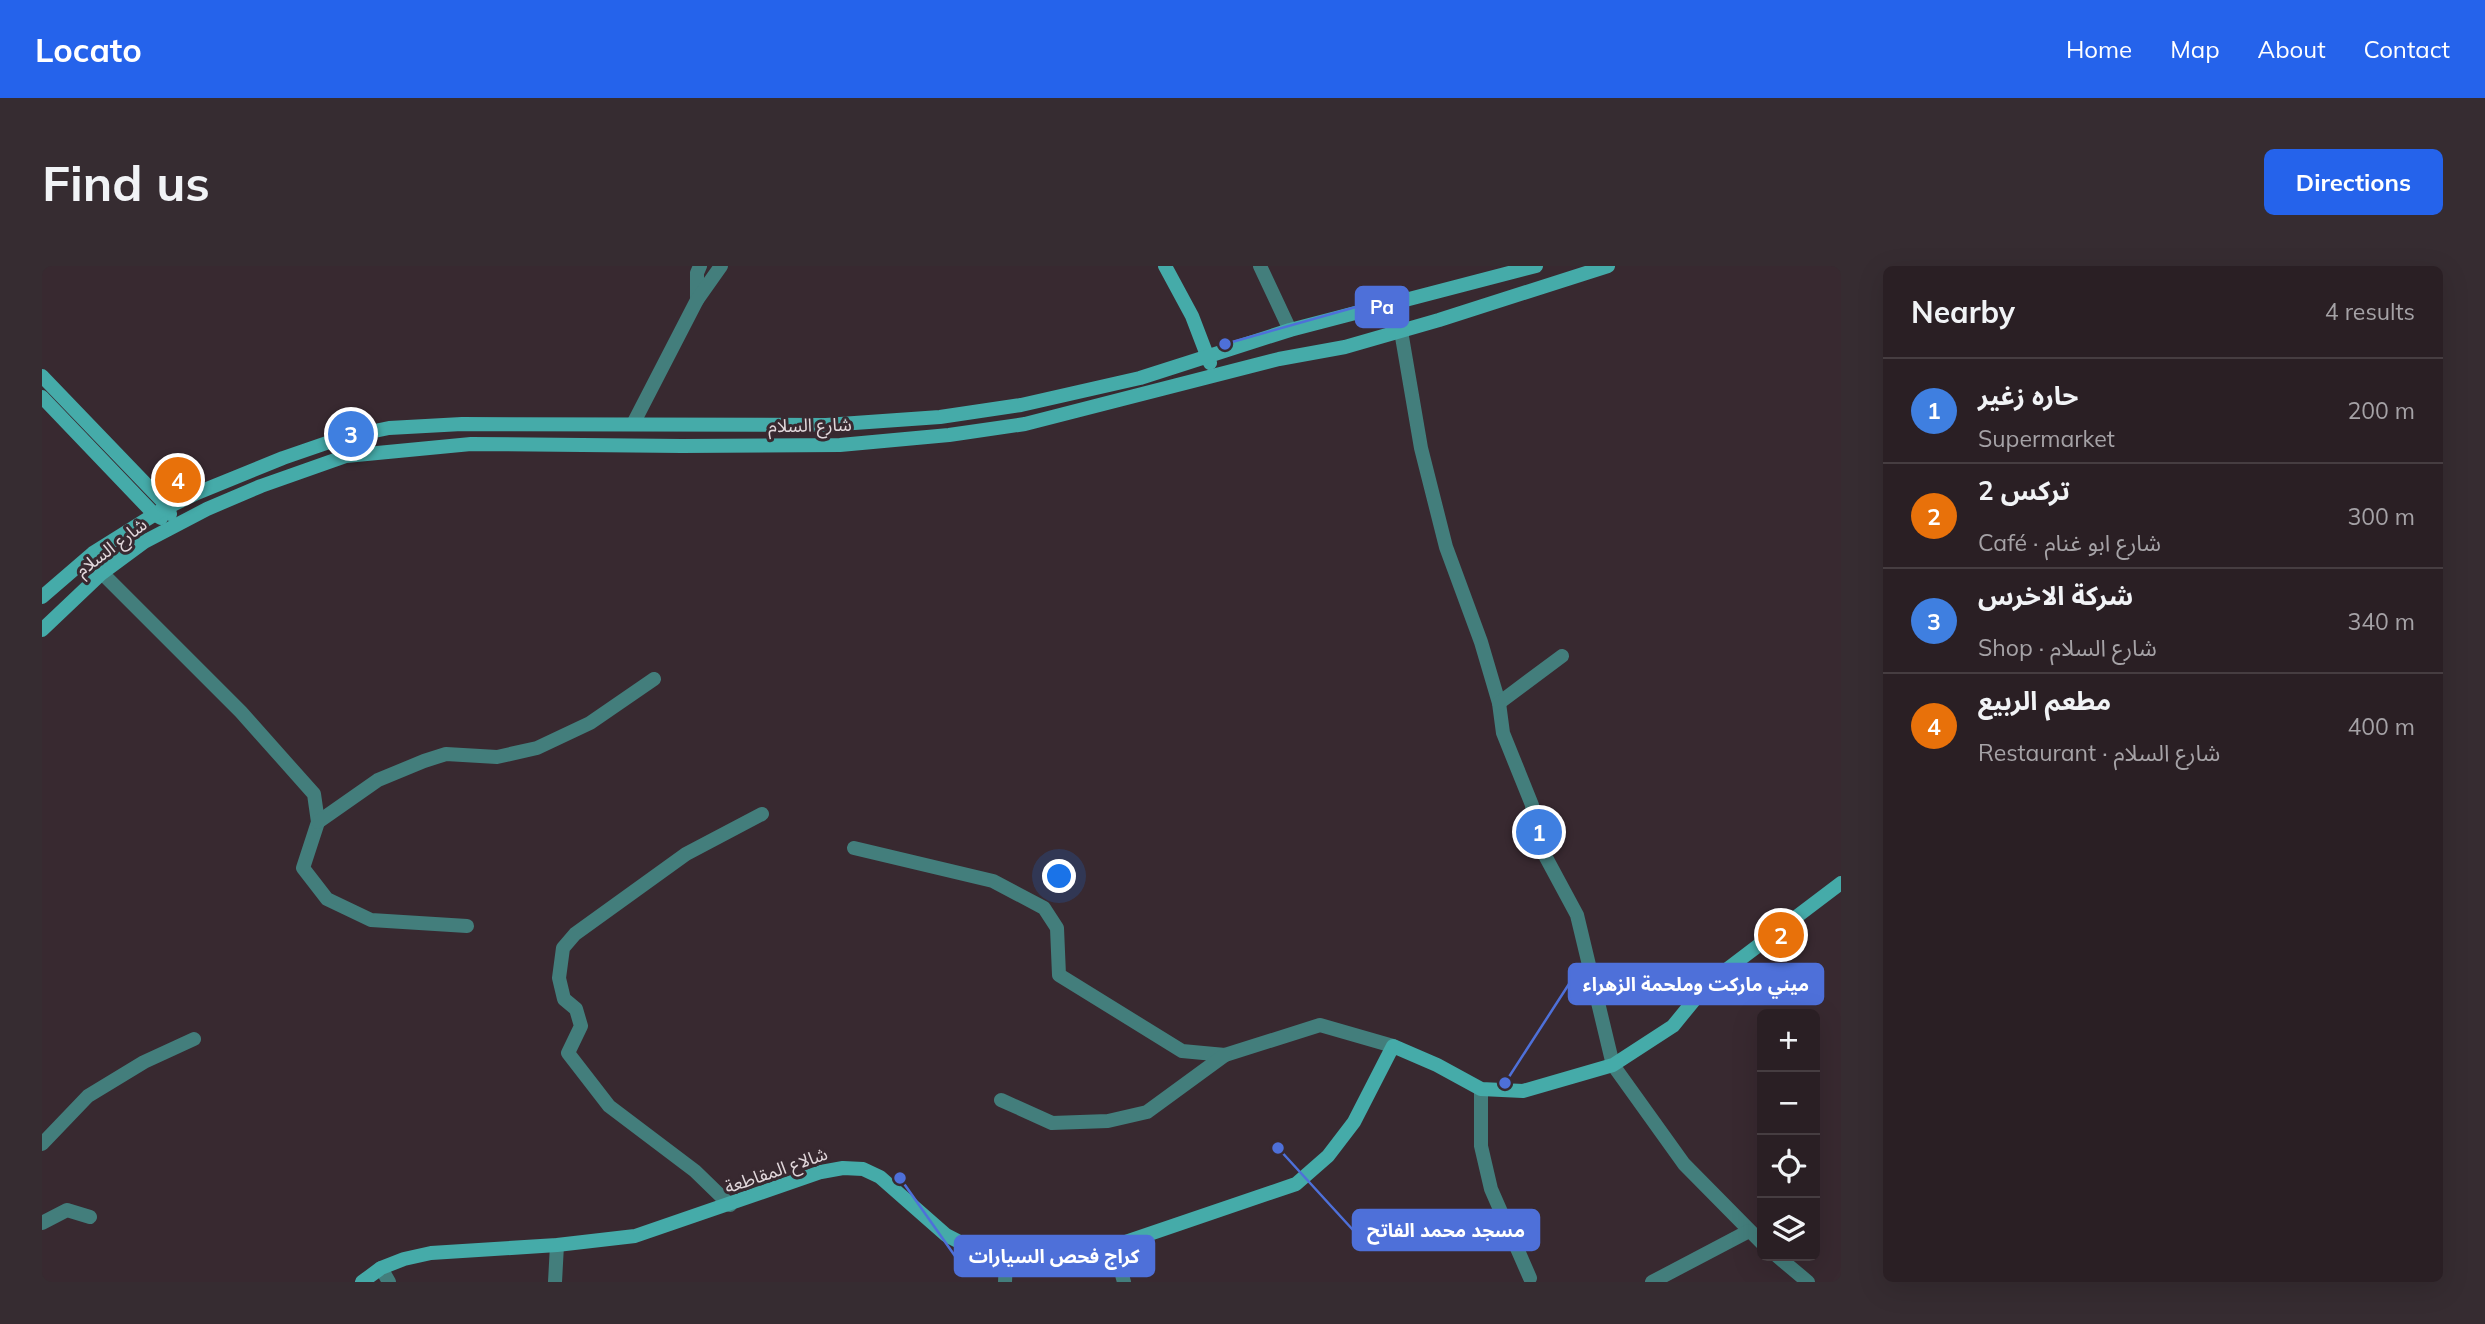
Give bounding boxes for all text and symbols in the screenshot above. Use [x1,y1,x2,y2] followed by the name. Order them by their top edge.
[35,29,142,70] text: Locato
[2066,34,2132,64] text: Home
[2170,34,2220,64] text: Map
[2258,34,2326,64] text: About
[2364,34,2450,64] text: Contact
[2264,149,2443,215] button: Directions
[42,152,210,213] text: Find us
[1356,287,1408,327] callout: Pa
[1911,293,2015,331] text: Nearby
[1370,295,1394,319] text: Pa
[2325,297,2415,326] text: 4 results
[1978,379,2078,412] text: حاره زغير
[1927,396,1941,425] text: 1
[2347,396,2415,425] text: 200 m
[328,408,374,460] pin: 3
[768,413,852,440] street label: شارع السلام
[1978,424,2115,453] text: Supermarket
[155,454,201,506] pin: 4
[1978,474,2070,507] text: تركس 2
[1927,502,1941,531] text: 2
[2347,502,2415,531] text: 300 m
[71,513,153,584] street label: شارع السلام
[1978,528,2161,557] text: Café · شارع ابو غنام
[1978,579,2133,612] text: شركة الاخرس
[1927,607,1941,636] text: 3
[2347,607,2415,636] text: 340 m
[1978,633,2157,662] text: Shop · شارع السلام
[1978,684,2111,717] text: مطعم الربيع
[1927,712,1941,741] text: 4
[2347,712,2415,741] text: 400 m
[1978,738,2220,767] text: Restaurant · شارع السلام
[1516,806,1562,858] pin: 1
[1042,859,1076,893] your location
[1758,909,1804,961] pin: 2
[1569,964,1823,1004] callout: ميني ماركت وملحمة الزهراء
[1583,972,1809,999] text: ميني ماركت وملحمة الزهراء
[1757,1009,1820,1261] map controls
[1757,1009,1820,1072] button: +
[1757,1072,1820,1135] button: −
[1757,1135,1820,1198] button: locate
[721,1142,832,1201] street label: شالاع المقاطعة
[1757,1198,1820,1261] button: layers
[1353,1210,1539,1250] callout: مسجد محمد الفاتح
[1367,1218,1525,1245] text: مسجد محمد الفاتح
[955,1236,1154,1276] callout: كراج فحص السيارات
[969,1244,1140,1270] text: كراج فحص السيارات

